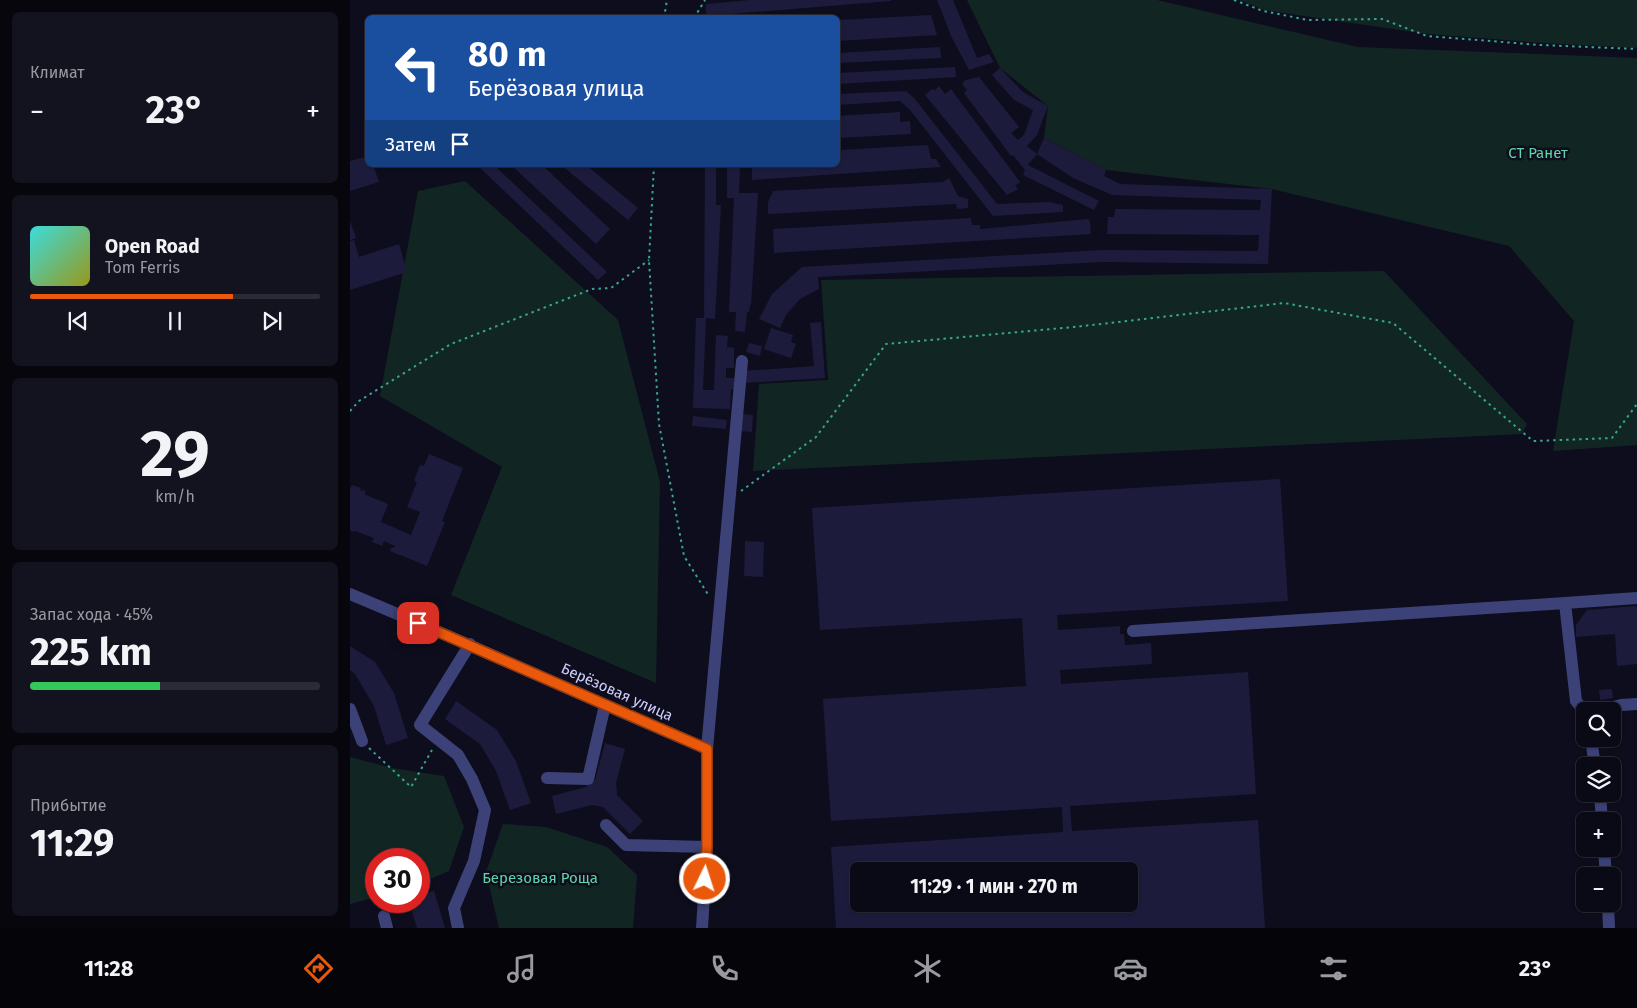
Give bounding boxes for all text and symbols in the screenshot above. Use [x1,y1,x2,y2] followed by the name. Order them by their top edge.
[468,33,547,75] text: 80 m
[385,35,450,100] icon: left
[30,63,85,82] text: Климат
[468,75,644,102] text: Берёзовая улица
[146,87,205,133] text: 23°
[30,95,44,128] text: −
[306,95,320,128] text: +
[446,130,474,158] icon: arrive
[385,133,436,156] text: Затем
[1508,144,1568,162] park label: СТ Ранет
[105,235,200,258] text: Open Road
[105,258,180,277] text: Tom Ferris
[64,307,92,335] icon: previous
[161,307,189,335] icon: pause
[258,307,286,335] icon: next
[140,415,210,493] text: 29
[155,487,195,506] text: km/h
[397,602,439,644] pin
[30,605,153,624] text: Запас хода · 45%
[404,609,432,637] icon: arrive
[30,629,152,675] text: 225 km
[558,659,676,725] street label: Берёзовая улица
[1576,702,1621,912] map controls
[1576,702,1621,747] button: search
[1576,757,1621,802] button: layers
[30,796,106,815] text: Прибытие
[1576,812,1621,857] button: +
[30,820,114,866] text: 11:29
[365,848,430,913] speed limit sign: 30
[678,852,730,904] position arrow
[1576,867,1621,912] button: −
[482,869,598,887] park label: Березовая Роща
[910,875,1078,898] text: 11:29 · 1 мин · 270 m
[301,951,336,986] icon: directions
[504,951,539,986] icon: music
[707,951,742,986] icon: phone
[910,951,945,986] icon: climate
[1113,951,1148,986] icon: car
[1316,951,1351,986] icon: filters
[84,955,133,982] text: 11:28
[1519,955,1553,982] text: 23°

